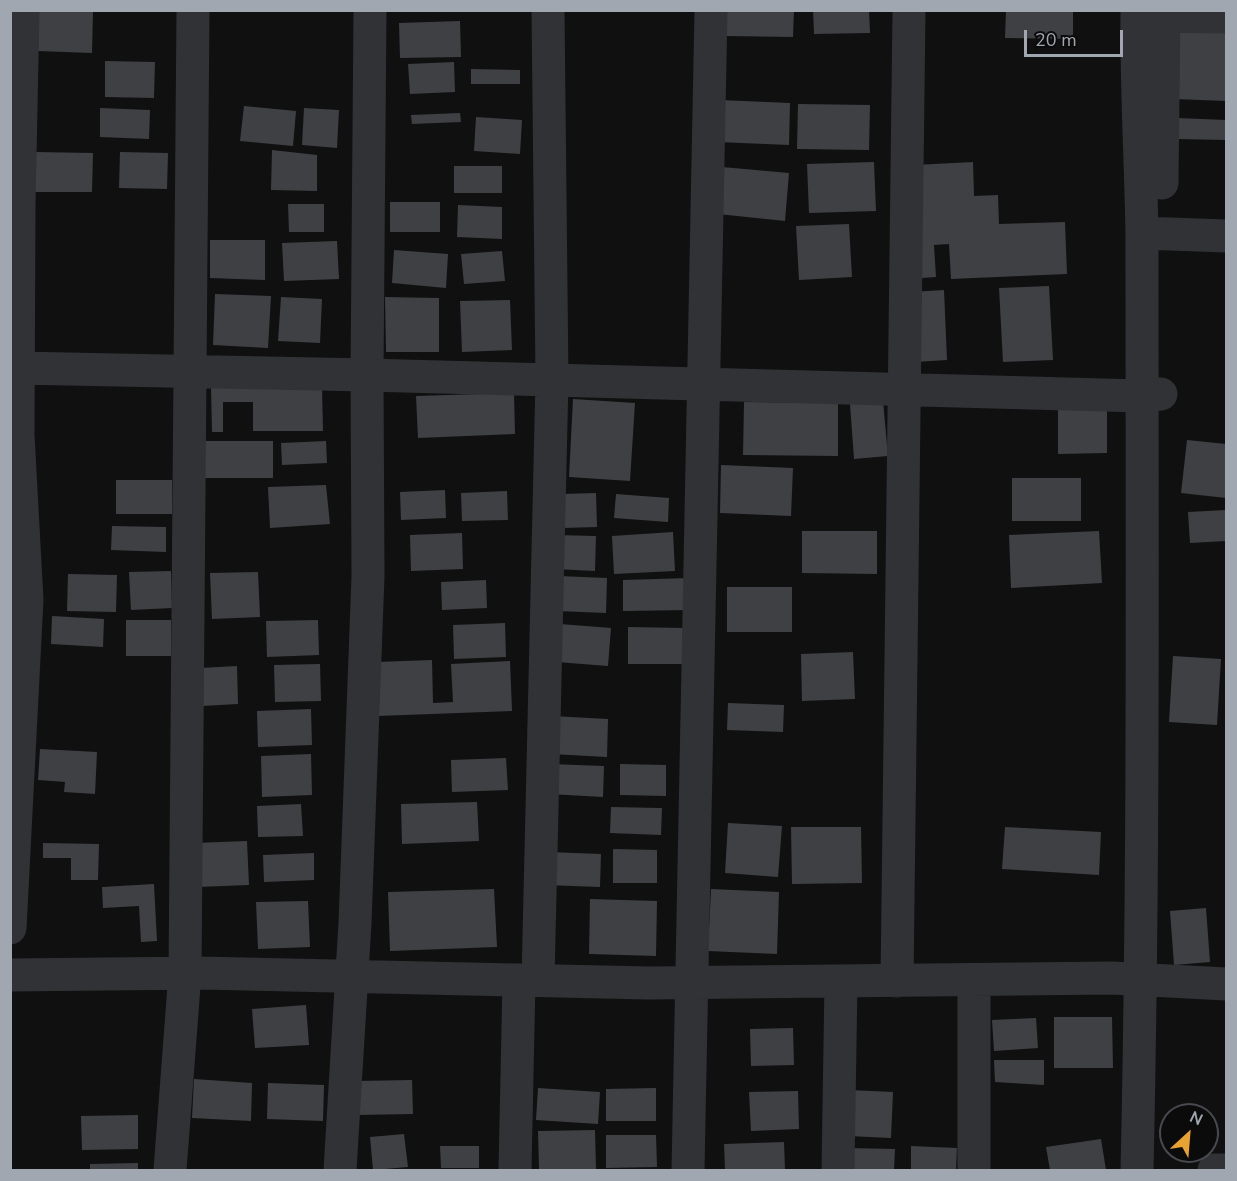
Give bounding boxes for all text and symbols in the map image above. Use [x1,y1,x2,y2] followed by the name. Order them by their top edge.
[1027,18,1126,56] scale bar
[1035,28,1077,52] text: 20 m
[1159,1103,1219,1163] north arrow
[1186,1106,1206,1131] text: N

